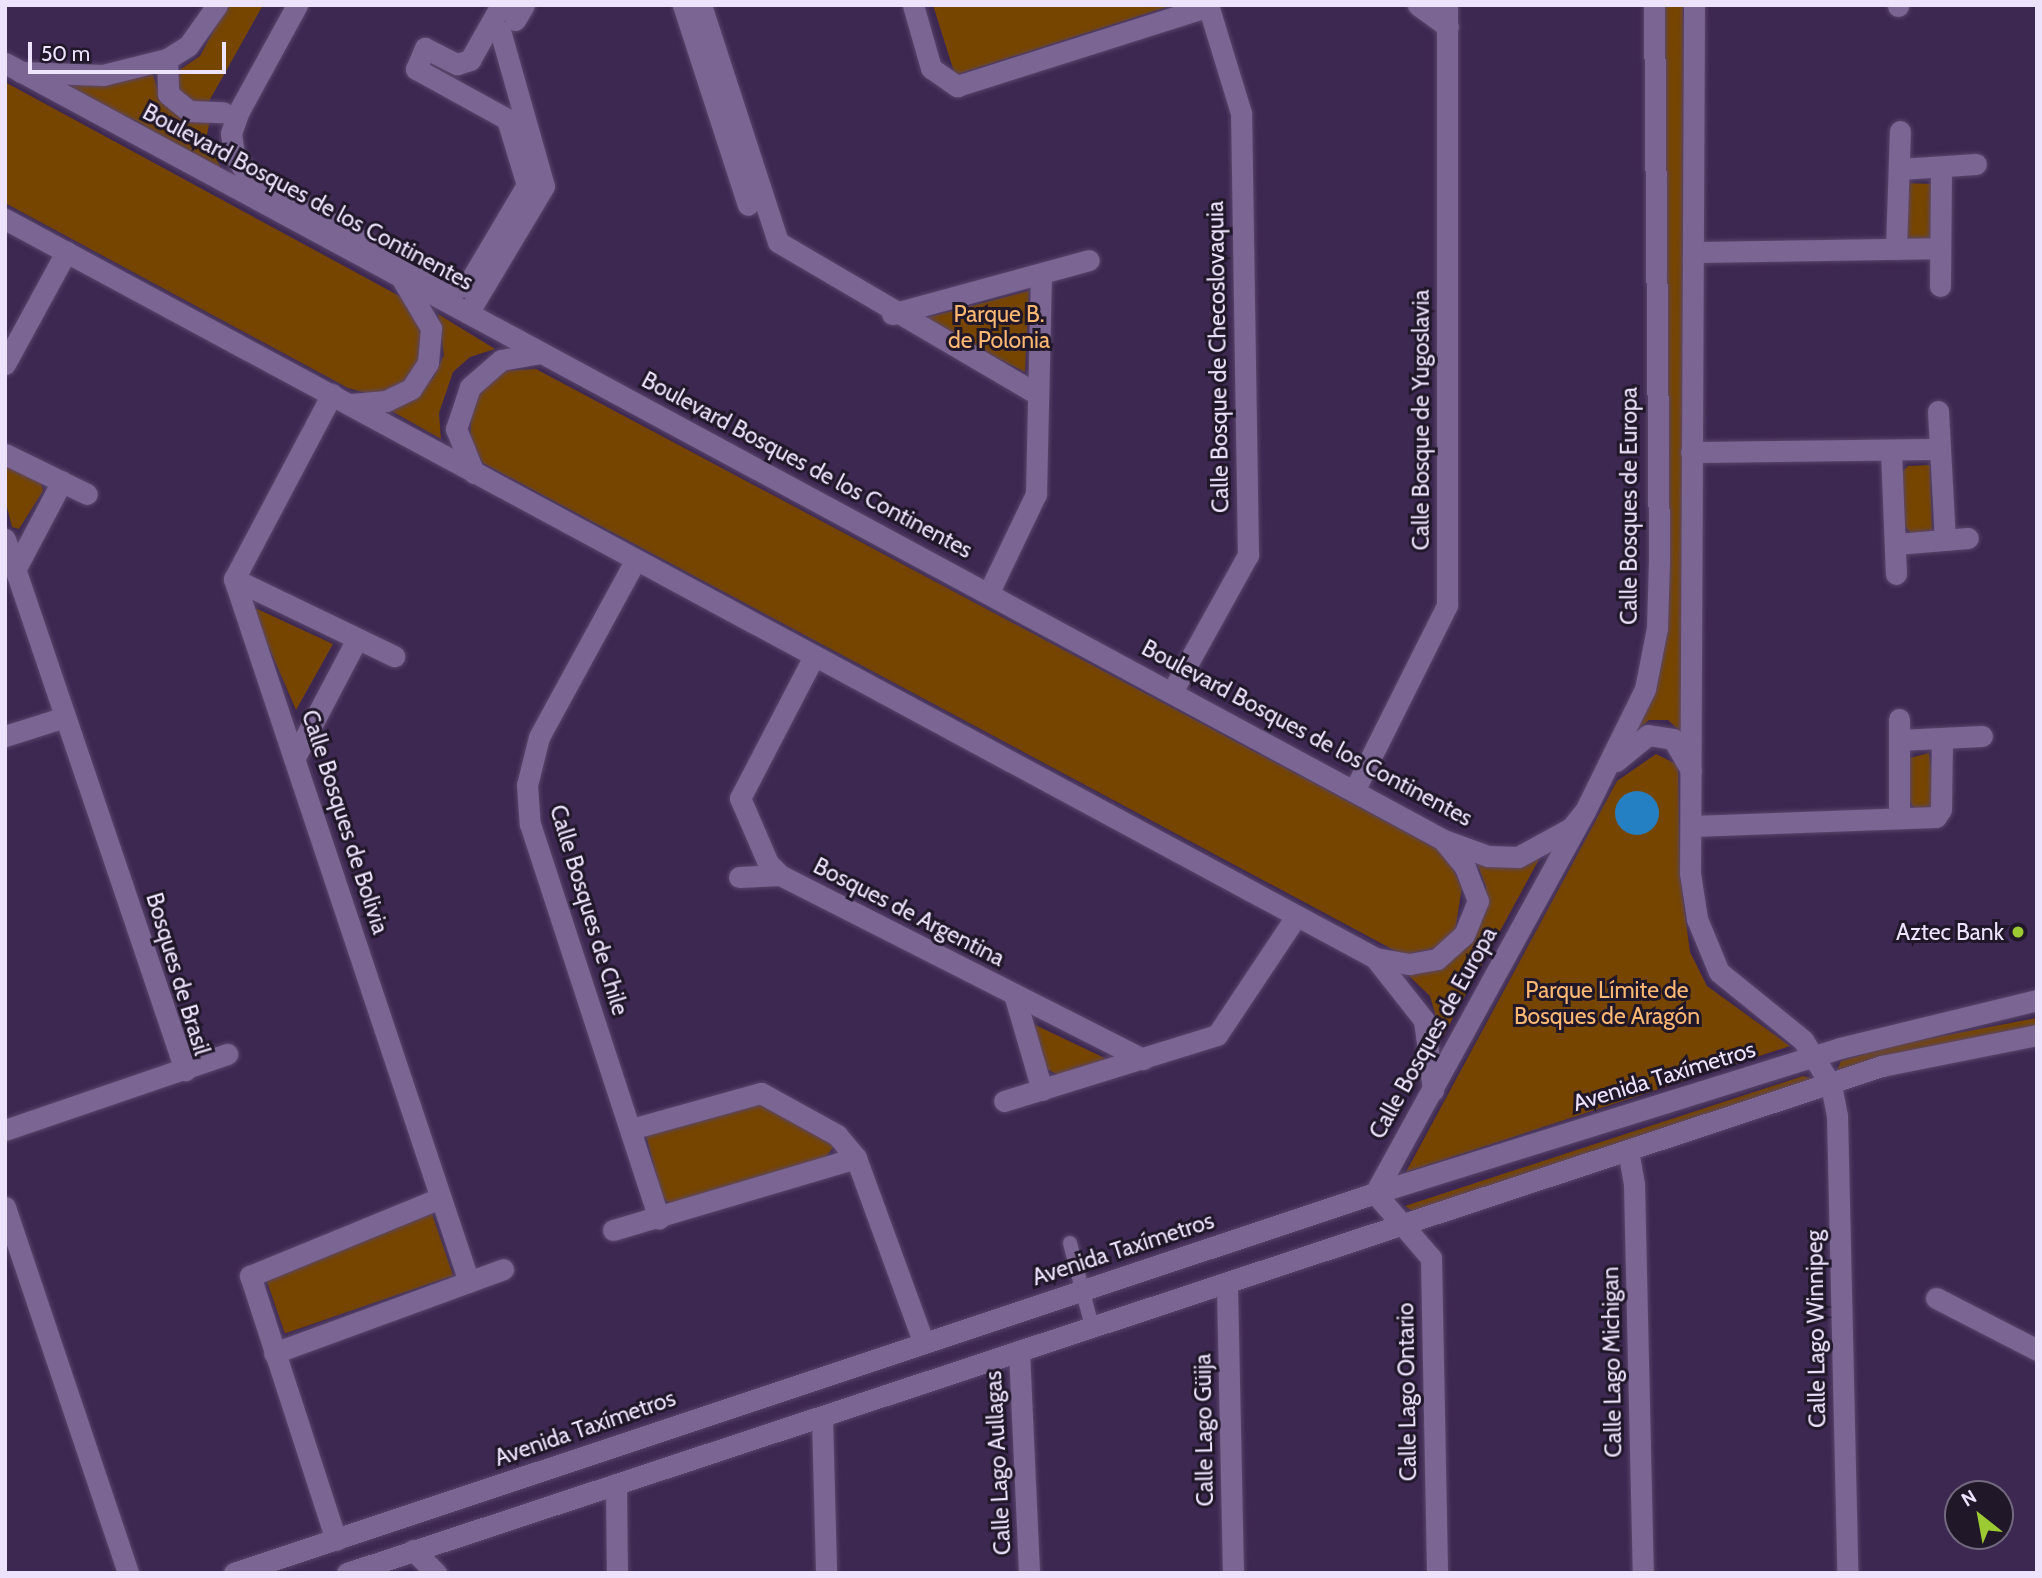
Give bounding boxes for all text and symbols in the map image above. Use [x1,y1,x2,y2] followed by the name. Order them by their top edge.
[32,28,229,72] scale bar
[41,41,90,66] text: 50 m
[138,98,478,296] street label: Boulevard Bosques de los Continentes
[1201,201,1235,513] street label: Calle Bosque de Checoslovaquia
[1407,290,1435,550] street label: Calle Bosque de Yugoslavia
[948,300,1050,354] park label: Parque B. de Polonia
[637,366,977,564] street label: Boulevard Bosques de los Continentes
[1615,387,1643,625] street label: Calle Bosques de Europa
[1137,634,1477,832] street label: Boulevard Bosques de los Continentes
[296,707,394,937] street label: Calle Bosques de Bolivia
[544,802,634,1018] street label: Calle Bosques de Chile
[809,852,1009,972] street label: Bosques de Argentina
[140,889,216,1059] street label: Bosques de Brasil
[1896,918,2004,946] place label: Aztec Bank
[1363,922,1503,1144] street label: Calle Bosques de Europa
[2010,924,2026,940] marker: Aztec Bank
[1514,976,1700,1030] park label: Parque Límite de Bosques de Aragón
[1569,1035,1759,1117] street label: Avenida Taxímetros
[1029,1207,1217,1291] street label: Avenida Taxímetros
[1800,1230,1832,1428] street label: Calle Lago Winnipeg
[1597,1266,1627,1458] street label: Calle Lago Michigan
[1392,1302,1422,1482] street label: Calle Lago Ontario
[1189,1353,1219,1507] street label: Calle Lago Güija
[979,1370,1017,1556] street label: Calle Lago Aullagas
[491,1384,679,1472] street label: Avenida Taxímetros
[1944,1480,2014,1550] north arrow
[1957,1485,1981,1512] text: N

